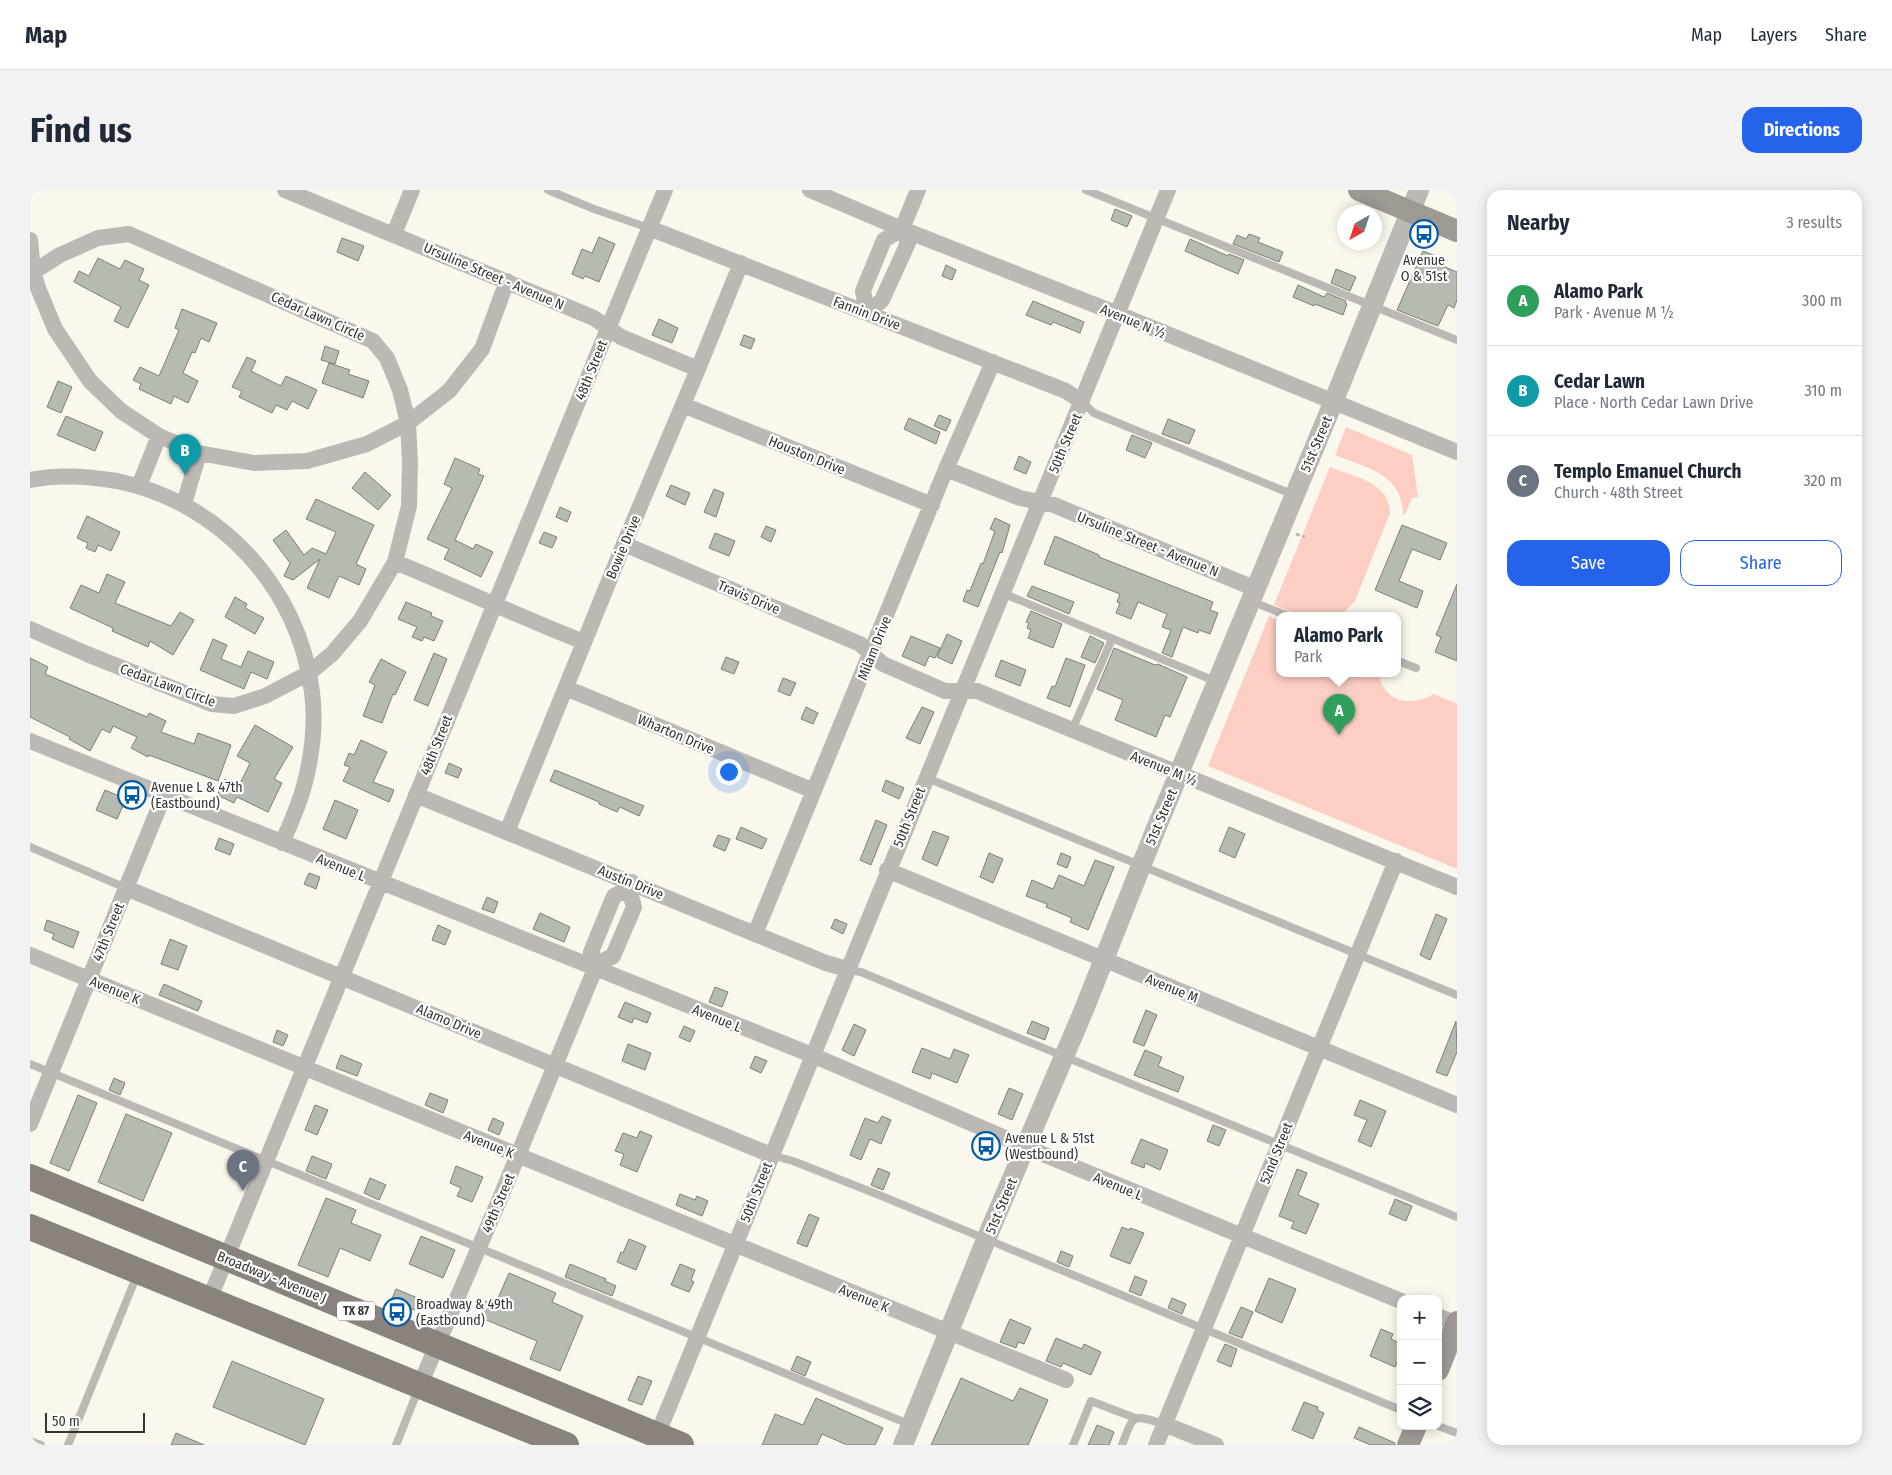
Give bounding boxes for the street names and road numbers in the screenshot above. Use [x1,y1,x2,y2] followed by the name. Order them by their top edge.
[421,239,567,314] street label: Ursuline Street - Avenue N
[268,288,367,345] street label: Cedar Lawn Circle
[831,293,903,334] street label: Fannin Drive
[1098,301,1168,342] street label: Avenue N ½
[572,337,611,403] street label: 48th Street
[1045,410,1086,476] street label: 50th Street
[1297,413,1336,475] street label: 51st Street
[766,432,848,479] street label: Houston Drive
[1075,508,1221,581] street label: Ursuline Street - Avenue N
[602,513,645,582] street label: Bowie Drive
[715,577,783,618] street label: Travis Drive
[854,614,895,683] street label: Milam Drive
[118,660,218,711] street label: Cedar Lawn Circle
[635,711,717,758] street label: Wharton Drive
[417,712,456,778] street label: 48th Street
[1128,747,1200,790] street label: Avenue M ½
[890,784,929,850] street label: 50th Street
[1142,786,1181,848] street label: 51st Street
[314,850,368,885] street label: Avenue L
[596,862,666,903] street label: Austin Drive
[89,900,128,964] street label: 47th Street
[1143,970,1201,1007] street label: Avenue M
[87,973,143,1008] street label: Avenue K
[414,1000,484,1043] street label: Alamo Drive
[690,1001,744,1036] street label: Avenue L
[1256,1119,1297,1187] street label: 52nd Street
[461,1127,517,1162] street label: Avenue K
[737,1159,776,1225] street label: 50th Street
[1091,1169,1145,1204] street label: Avenue L
[478,1170,519,1236] street label: 49th Street
[982,1175,1021,1237] street label: 51st Street
[215,1248,329,1307] street label: Broadway - Avenue J
[836,1281,892,1316] street label: Avenue K
[337,1302,375,1320] road number: TX 87

